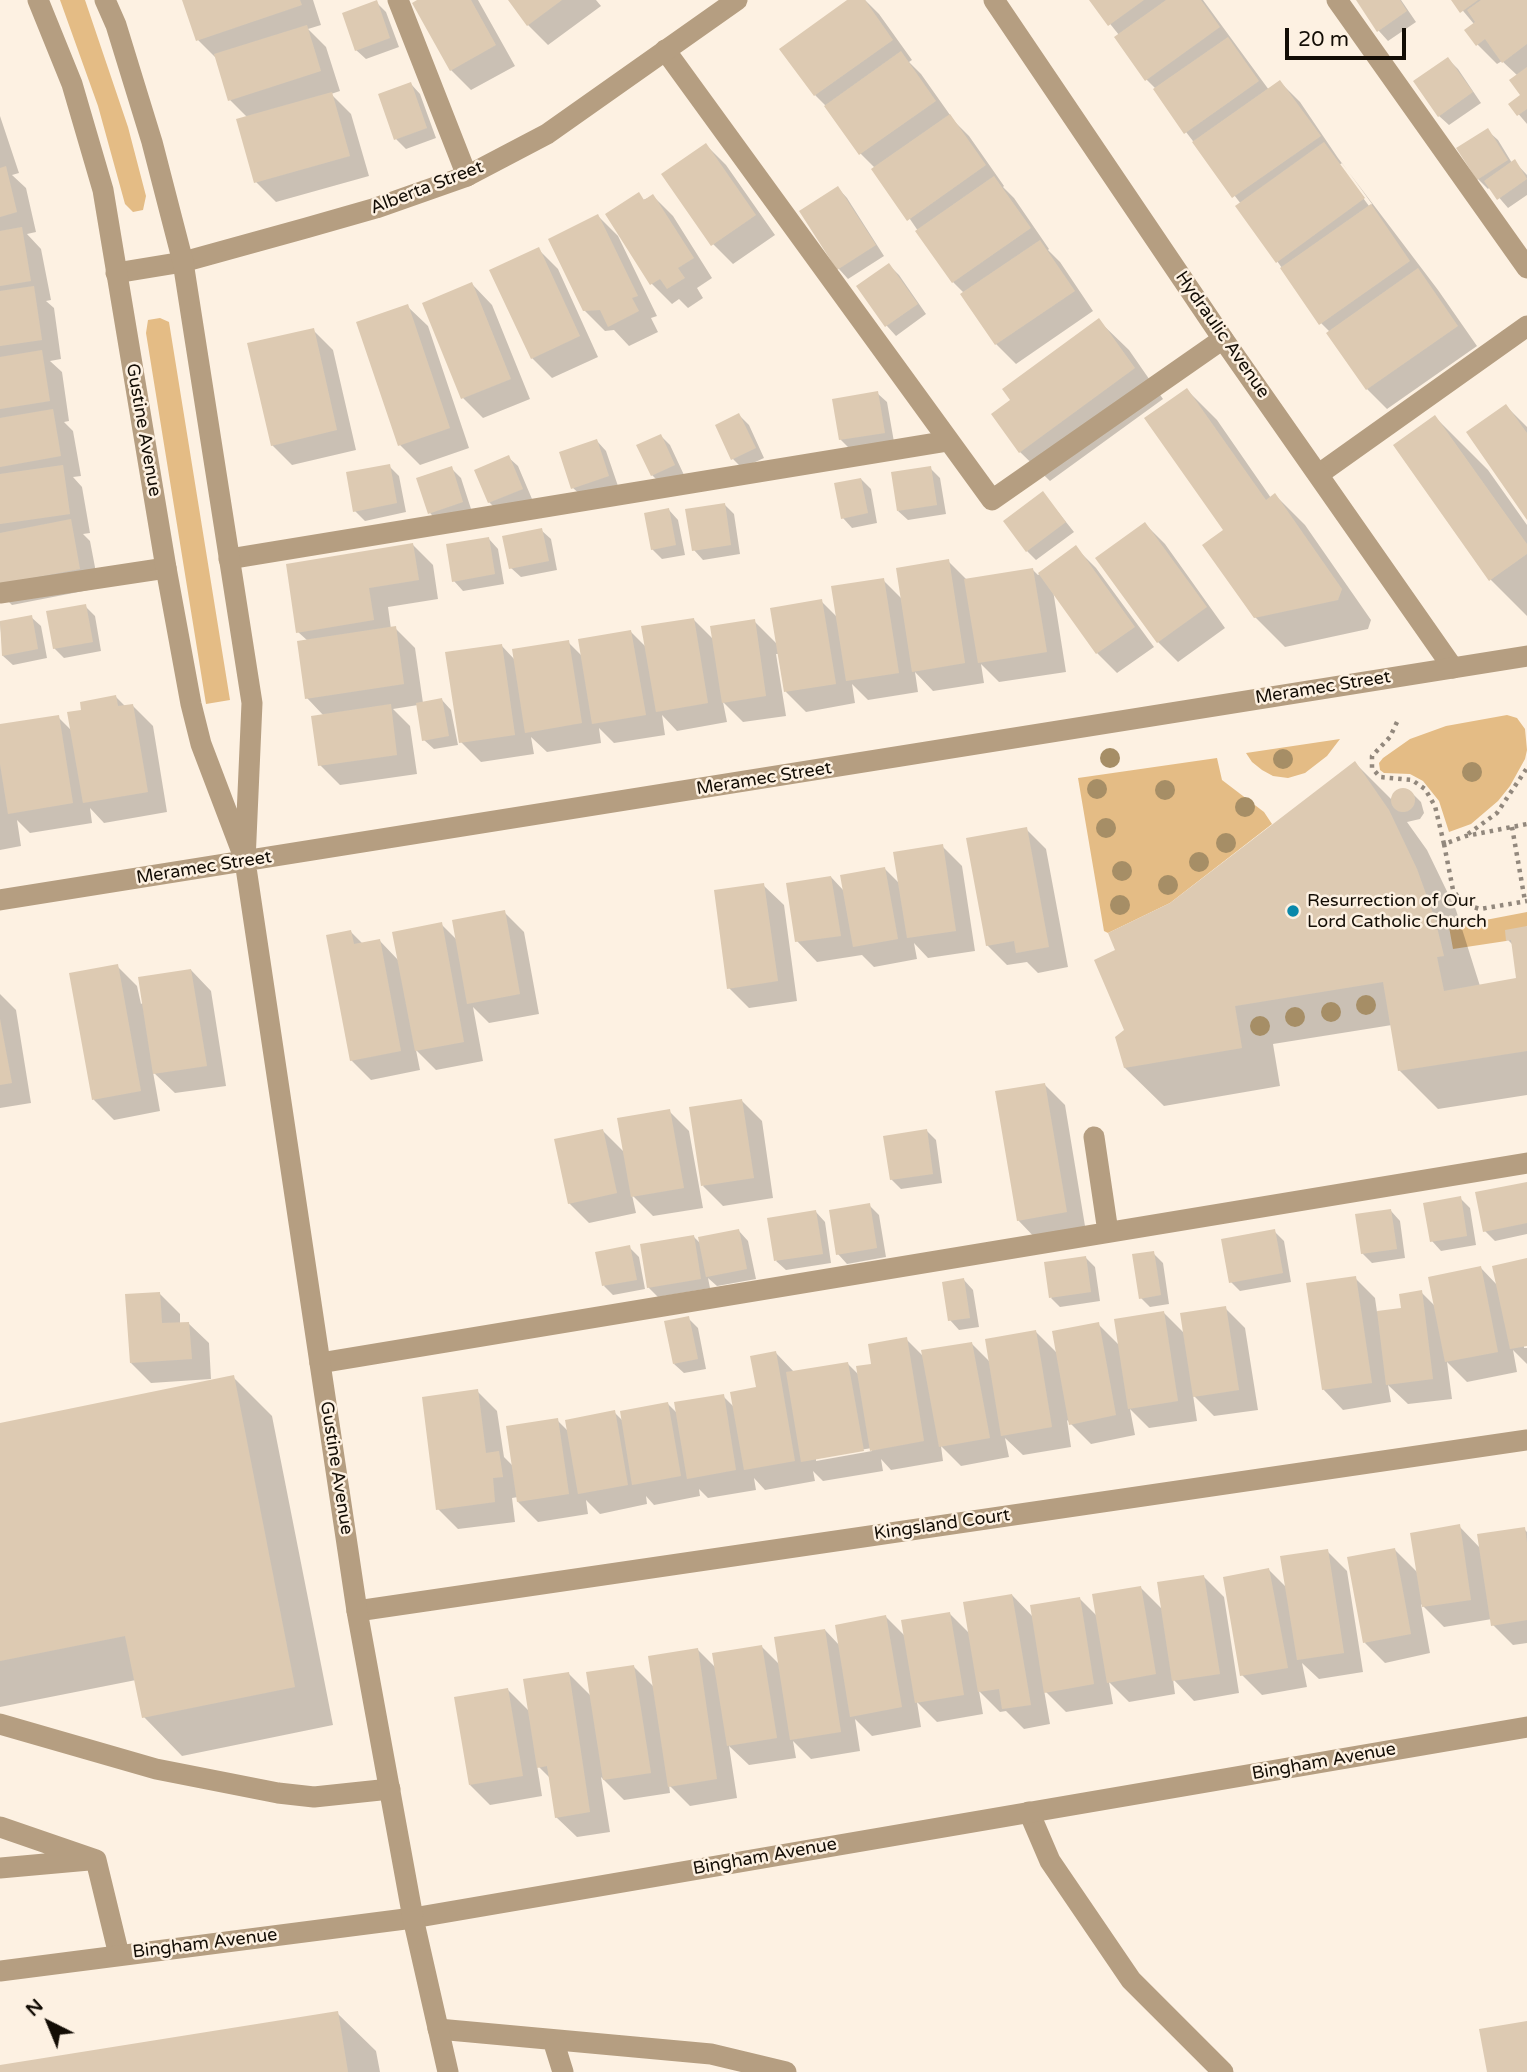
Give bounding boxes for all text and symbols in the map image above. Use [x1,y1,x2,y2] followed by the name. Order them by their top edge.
[1289,14,1410,58] scale bar
[1298,27,1349,52] text: 20 m
[367,157,487,219] street label: Alberta Street
[1170,267,1274,403] street label: Hydraulic Avenue
[121,362,165,498] street label: Gustine Avenue
[1254,667,1392,709] street label: Meramec Street
[695,758,833,800] street label: Meramec Street
[135,847,273,889] street label: Meramec Street
[1307,890,1487,932] place label: Resurrection of Our Lord Catholic Church
[1285,903,1301,919] marker: Resurrection of Our Lord Catholic Church
[315,1400,357,1536] street label: Gustine Avenue
[873,1505,1011,1545] street label: Kingsland Court
[1250,1739,1398,1785] street label: Bingham Avenue
[691,1834,839,1880] street label: Bingham Avenue
[131,1924,279,1964] street label: Bingham Avenue
[14,1988,84,2058] north arrow
[22,1994,48,2021] text: N

